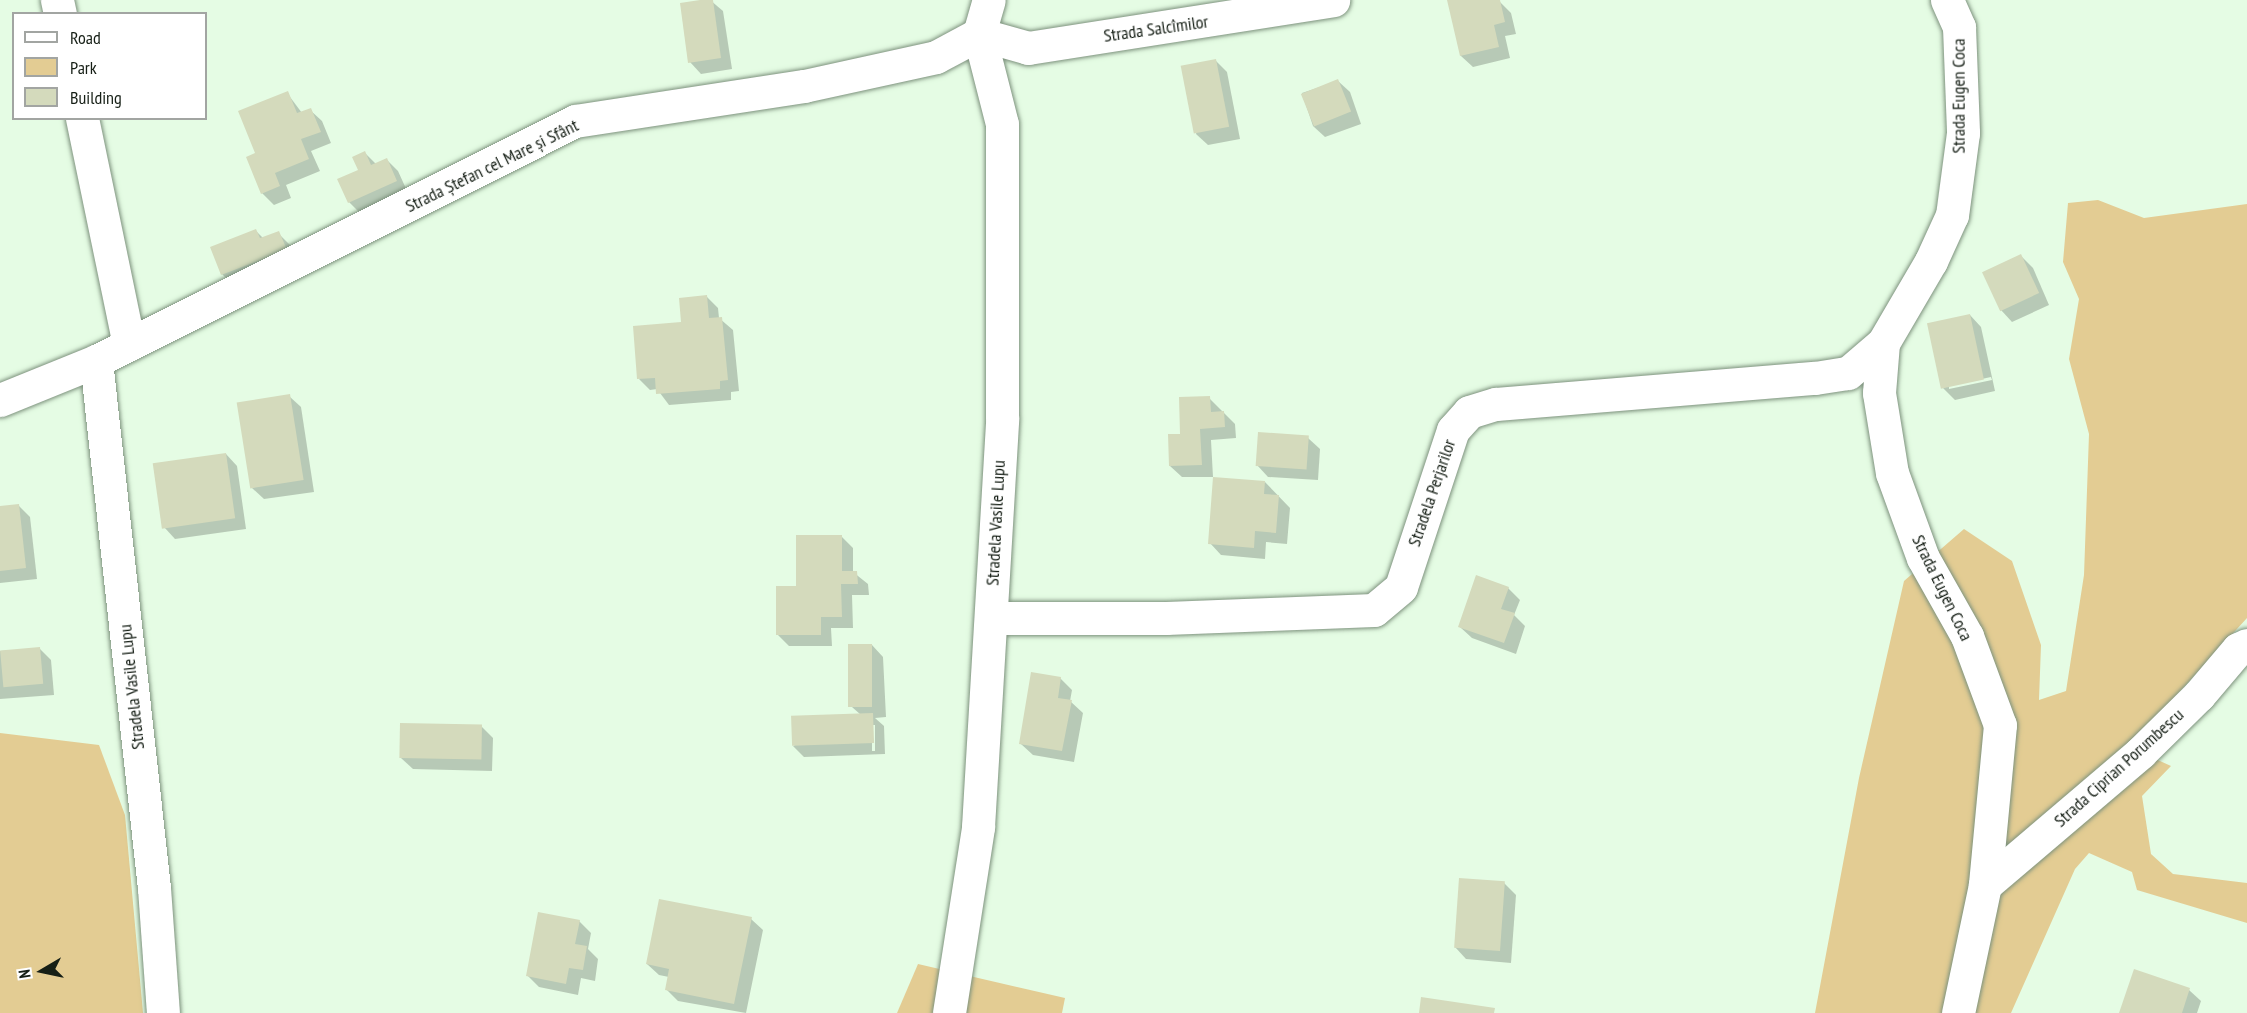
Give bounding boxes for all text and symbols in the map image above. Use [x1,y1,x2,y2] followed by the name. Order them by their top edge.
[1102,11,1210,47] street label: Strada Salcîmilor
[12,12,207,120] legend
[70,26,101,49] text: Road
[1948,38,1970,154] street label: Strada Eugen Coca
[70,56,97,79] text: Park
[70,86,122,109] text: Building
[402,115,582,217] street label: Strada Ștefan cel Mare și Sfânt
[1404,437,1460,549] street label: Stradela Perjarilor
[982,459,1010,587] street label: Stradela Vasile Lupu
[1907,532,1977,644] street label: Strada Eugen Coca
[115,623,149,751] street label: Stradela Vasile Lupu
[2050,704,2188,832] street label: Strada Ciprian Porumbescu
[12,941,72,1001] north arrow
[14,968,35,980] text: N

